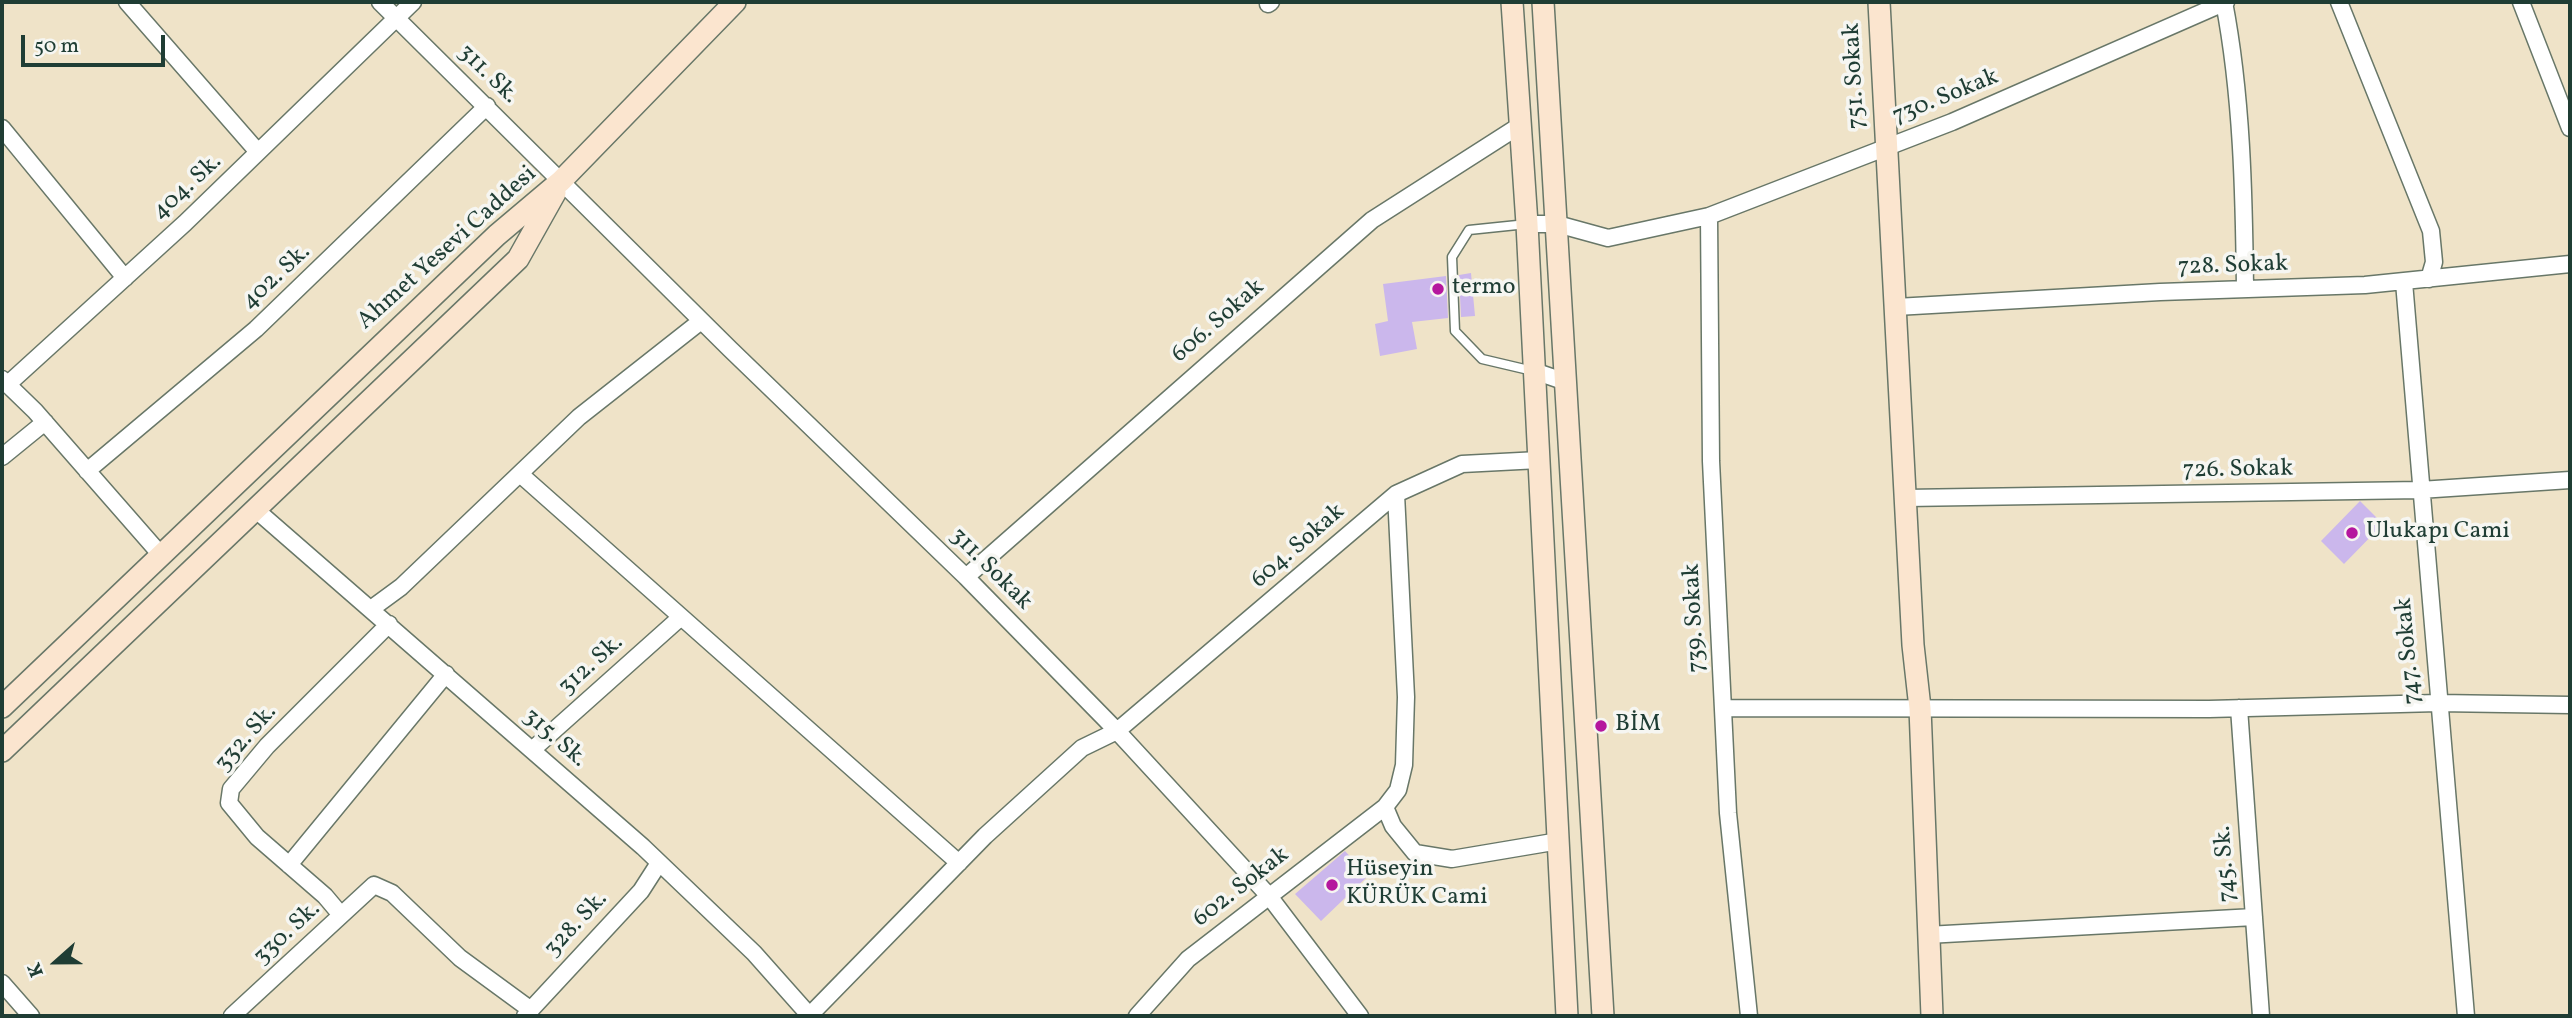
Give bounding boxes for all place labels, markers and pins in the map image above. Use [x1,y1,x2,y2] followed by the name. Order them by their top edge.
[1452,275,1516,303] place label: termo
[1430,281,1446,297] marker: termo
[2366,519,2510,547] place label: Ulukapı Cami
[2344,525,2360,541] marker: Ulukapı Cami
[1615,712,1661,740] place label: BİM
[1593,718,1609,734] marker: BİM
[1346,857,1488,913] place label: Hüseyin KÜRÜK Cami
[1324,877,1340,893] marker: Hüseyin KÜRÜK Cami

